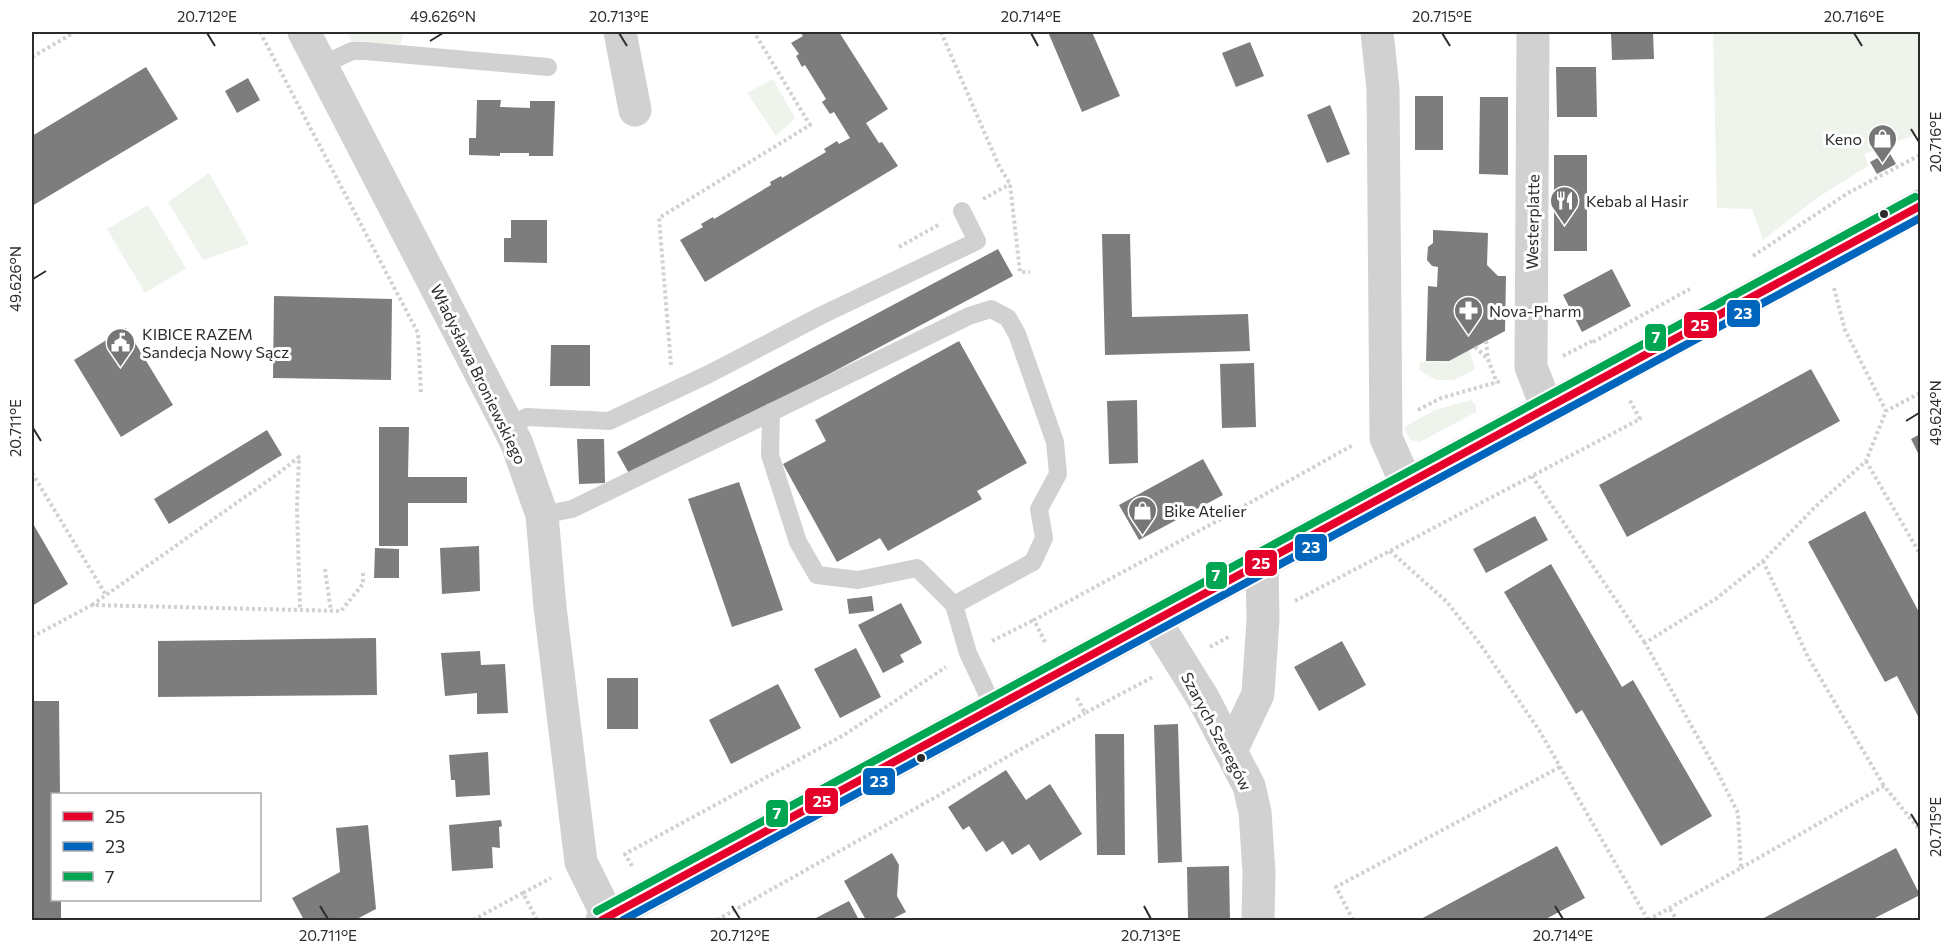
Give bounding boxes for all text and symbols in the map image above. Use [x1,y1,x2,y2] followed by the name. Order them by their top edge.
[177,7,237,25] text: 20.712°E
[410,7,476,25] text: 49.626°N
[589,7,649,25] text: 20.713°E
[1001,7,1061,25] text: 20.714°E
[1412,7,1472,25] text: 20.715°E
[1824,7,1884,25] text: 20.716°E
[1926,112,1944,172] text: 20.716°E
[1867,122,1899,164] shop icon: Keno
[1825,129,1862,148] place label: Keno
[1522,174,1542,270] street label: Westerplatte
[1549,184,1581,226] restaurant icon: Kebab al Hasir
[1586,191,1689,210] place label: Kebab al Hasir
[1878,208,1890,220] unlabelled marker
[6,246,24,312] text: 49.626°N
[427,281,531,467] street label: Władysława Broniewskiego
[1452,294,1484,336] pharmacy icon: Nova-Pharm
[1726,299,1761,328] line badge: 23
[1489,301,1581,320] place label: Nova-Pharm
[1734,303,1752,322] text: 23
[1683,311,1718,339] line badge: 25
[1691,315,1709,334] text: 25
[1644,323,1667,352] line badge: 7
[142,324,289,361] place label: KIBICE RAZEM Sandecja Nowy Sącz
[105,326,137,368] public building icon: KIBICE RAZEM Sandecja Nowy Sącz
[1652,327,1661,346] text: 7
[1926,380,1944,446] text: 49.624°N
[6,399,24,457] text: 20.711°E
[1127,494,1159,536] shop icon: Bike Atelier
[1164,501,1247,520] place label: Bike Atelier
[1294,533,1328,562] line badge: 23
[1302,537,1320,556] text: 23
[1244,549,1278,577] line badge: 25
[1252,553,1270,572] text: 25
[1205,561,1228,590] line badge: 7
[1212,565,1221,584] text: 7
[1178,669,1256,794] street label: Szarych Szeregów
[915,752,927,764] unlabelled marker
[862,767,896,796] line badge: 23
[870,771,888,790] text: 23
[804,787,839,815] line badge: 25
[813,791,831,810] text: 25
[51,793,261,901] legend
[1926,797,1944,857] text: 20.715°E
[765,799,789,828] line badge: 7
[773,803,782,822] text: 7
[105,805,125,827] text: 25
[105,835,125,857] text: 23
[105,865,115,887] text: 7
[299,926,357,944] text: 20.711°E
[710,926,770,944] text: 20.712°E
[1121,926,1181,944] text: 20.713°E
[1533,926,1593,944] text: 20.714°E

